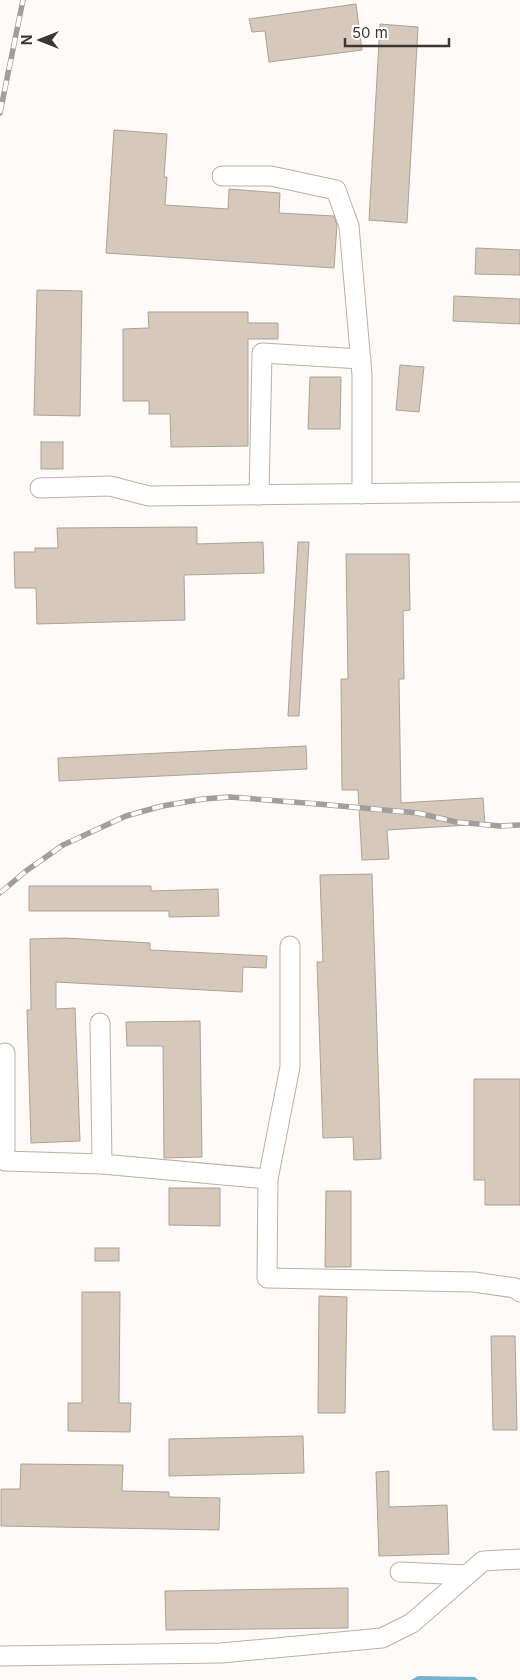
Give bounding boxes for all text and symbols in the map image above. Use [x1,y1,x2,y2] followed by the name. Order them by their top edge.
[15,15,65,65] north arrow
[345,15,449,47] scale bar
[352,23,388,42] text: 50 m
[18,35,35,45] text: N

